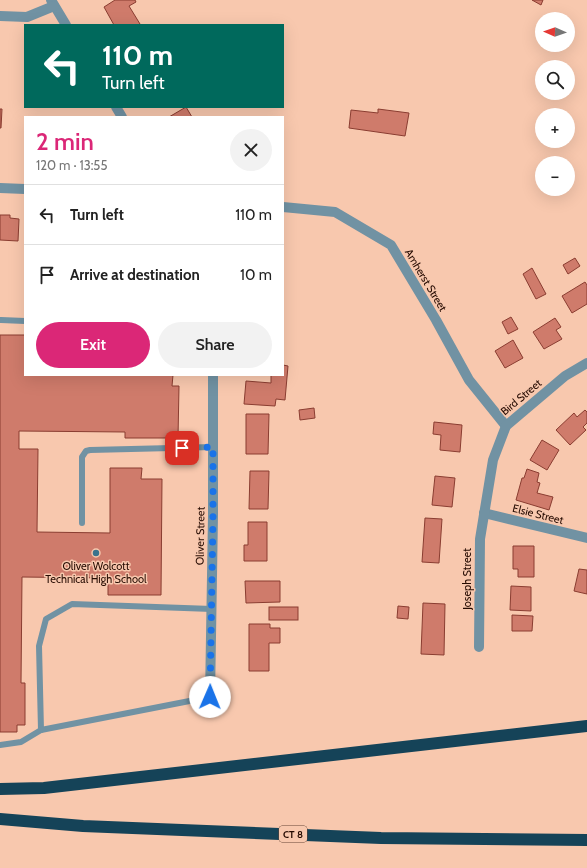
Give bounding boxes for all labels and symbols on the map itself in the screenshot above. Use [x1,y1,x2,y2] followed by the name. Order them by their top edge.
[535,12,575,52] north arrow
[402,246,450,314] street label: Amherst Street
[498,376,544,418] street label: Bird Street
[165,431,199,465] pin
[511,501,565,527] street label: Elsie Street
[192,506,208,565] street label: Oliver Street
[91,548,101,558] marker: Oliver Wolcott Technical High School
[460,548,474,611] street label: Joseph Street
[45,559,147,586] place label: Oliver Wolcott Technical High School
[189,676,231,718] position arrow
[279,826,307,842] road number: CT 8

